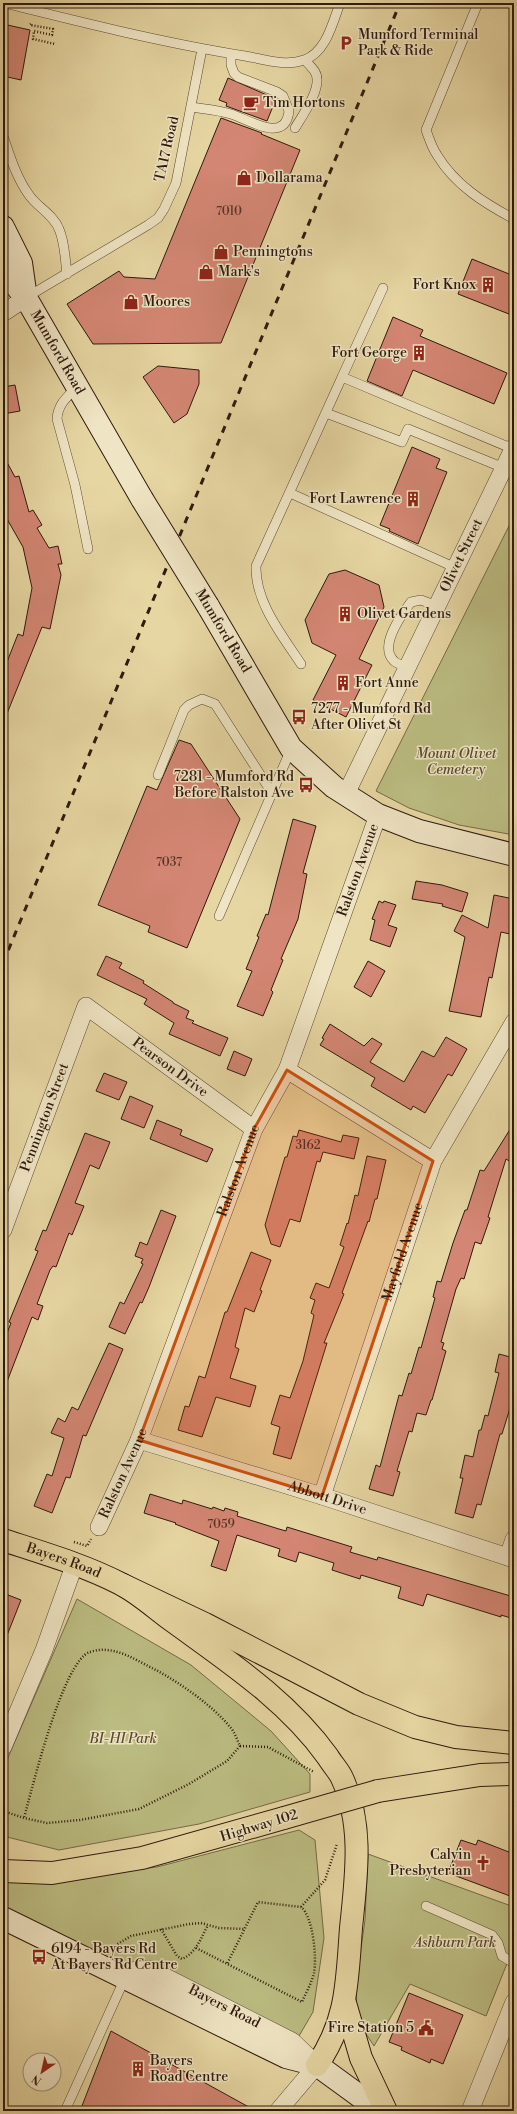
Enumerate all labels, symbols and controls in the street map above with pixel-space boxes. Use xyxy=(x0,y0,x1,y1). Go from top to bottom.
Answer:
place label: Mumford Terminal Park & Ride xyxy=(358,26,478,60)
parking icon: Mumford Terminal Park & Ride xyxy=(337,34,355,52)
cafe icon: Tim Hortons xyxy=(242,94,260,112)
place label: Tim Hortons xyxy=(263,94,345,112)
street label: TA17 Road xyxy=(151,114,183,184)
shop icon: Dollarama xyxy=(235,169,253,187)
place label: Dollarama xyxy=(256,169,323,187)
house number: 7010 xyxy=(216,204,242,219)
shop icon: Penningtons xyxy=(212,243,230,261)
place label: Penningtons xyxy=(233,243,313,261)
shop icon: Mark's xyxy=(197,263,215,281)
place label: Mark's xyxy=(218,263,260,281)
place label: Fort Knox xyxy=(412,276,477,294)
building icon: Fort Knox xyxy=(479,276,497,294)
shop icon: Moores xyxy=(122,293,140,311)
place label: Moores xyxy=(143,293,190,311)
street label: Mumford Road xyxy=(26,307,89,398)
place label: Fort George xyxy=(331,344,407,362)
building icon: Fort George xyxy=(410,344,428,362)
place label: Fort Lawrence xyxy=(309,490,401,508)
building icon: Fort Lawrence xyxy=(404,490,422,508)
street label: Olivet Street xyxy=(436,516,487,595)
street label: Mumford Road xyxy=(191,586,255,676)
building icon: Olivet Gardens xyxy=(336,605,354,623)
place label: Olivet Gardens xyxy=(357,605,451,623)
building icon: Fort Anne xyxy=(334,674,352,692)
place label: Fort Anne xyxy=(355,674,419,692)
place label: 7277 - Mumford Rd After Olivet St xyxy=(310,700,431,734)
bus stop icon: 7277 - Mumford Rd After Olivet St xyxy=(290,708,308,726)
park label: Mount Olivet Cemetery xyxy=(416,745,497,779)
place label: 7281 - Mumford Rd Before Ralston Ave xyxy=(173,768,294,802)
bus stop icon: 7281 - Mumford Rd Before Ralston Ave xyxy=(297,776,315,794)
street label: Ralston Avenue xyxy=(333,821,383,919)
house number: 7037 xyxy=(156,855,182,870)
street label: Pearson Drive xyxy=(128,1034,212,1101)
street label: Pennington Street xyxy=(16,1061,73,1174)
street label: Ralston Avenue xyxy=(213,1121,264,1219)
house number: 3162 xyxy=(295,1138,321,1153)
street label: Mayfield Avenue xyxy=(378,1200,428,1304)
street label: Ralston Avenue xyxy=(95,1426,152,1522)
street label: Abbott Drive xyxy=(285,1477,369,1519)
house number: 7059 xyxy=(207,1517,235,1532)
street label: Bayers Road xyxy=(23,1539,104,1582)
park label: BI-HI Park xyxy=(88,1730,157,1748)
street label: Highway 102 xyxy=(218,1806,300,1846)
place label: Calvin Presbyterian xyxy=(389,1846,472,1880)
church icon: Calvin Presbyterian xyxy=(474,1854,492,1872)
park label: Ashburn Park xyxy=(412,1934,496,1952)
place label: 6194 - Bayers Rd At Bayers Rd Centre xyxy=(50,1940,177,1974)
bus stop icon: 6194 - Bayers Rd At Bayers Rd Centre xyxy=(30,1948,48,1966)
street label: Bayers Road xyxy=(185,1981,263,2032)
place label: Fire Station 5 xyxy=(328,2019,414,2037)
public building icon: Fire Station 5 xyxy=(417,2019,435,2037)
north arrow xyxy=(22,2052,62,2092)
place label: Bayers Road Centre xyxy=(149,2052,228,2086)
building icon: Bayers Road Centre xyxy=(129,2060,147,2078)
text: N xyxy=(29,2071,44,2088)

